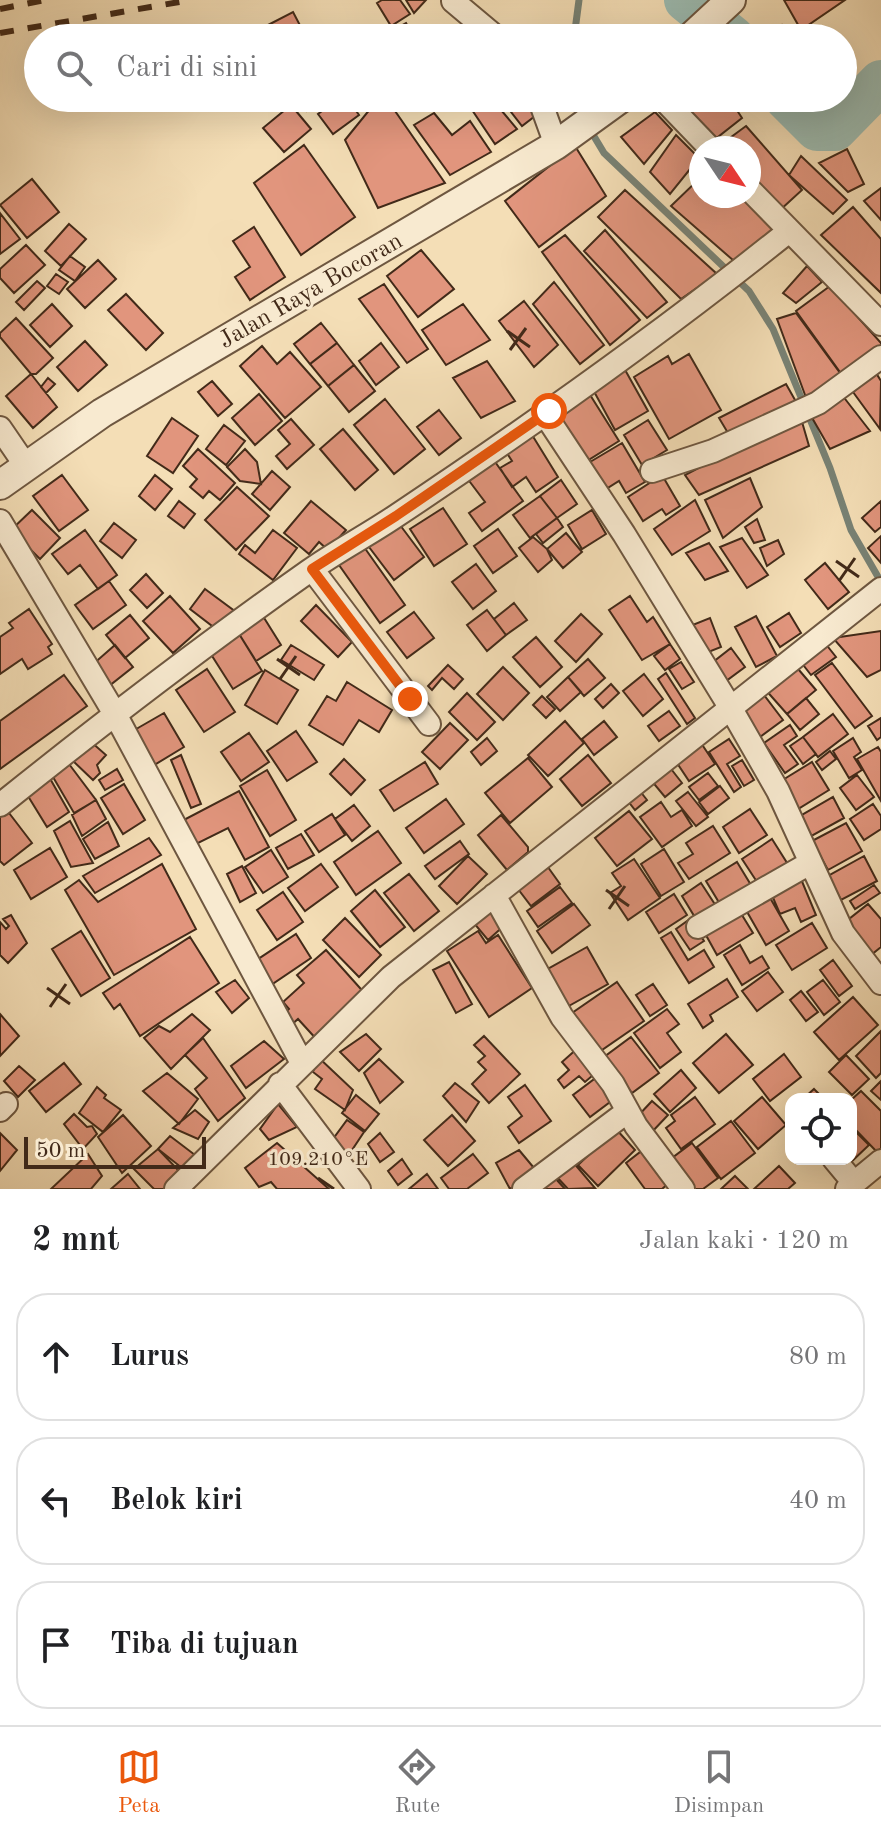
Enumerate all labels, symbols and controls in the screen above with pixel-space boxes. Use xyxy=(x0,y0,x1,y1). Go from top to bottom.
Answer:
search box xyxy=(24,24,857,112)
icon: search xyxy=(52,46,96,90)
text: Cari di sini xyxy=(116,53,257,83)
north arrow xyxy=(689,136,761,208)
street label: Jalan Raya Bocoran xyxy=(215,229,407,354)
route start xyxy=(531,393,567,429)
route end xyxy=(392,681,428,717)
map controls xyxy=(785,1093,857,1165)
button: locate xyxy=(785,1093,857,1165)
scale bar xyxy=(24,1133,206,1169)
text: 50 m xyxy=(36,1140,85,1162)
text: 109.210°E xyxy=(268,1150,368,1170)
text: 2 mnt xyxy=(32,1224,120,1258)
text: Jalan kaki · 120 m xyxy=(639,1228,849,1254)
icon: ahead xyxy=(34,1335,78,1379)
text: Lurus xyxy=(110,1342,189,1372)
text: 80 m xyxy=(789,1344,847,1370)
icon: left xyxy=(34,1479,78,1523)
text: Belok kiri xyxy=(110,1486,243,1516)
text: 40 m xyxy=(789,1488,847,1514)
icon: arrive xyxy=(34,1623,78,1667)
text: Tiba di tujuan xyxy=(110,1630,299,1660)
tab: Peta xyxy=(117,1745,161,1820)
tab: Rute xyxy=(395,1745,440,1820)
tab: Disimpan xyxy=(674,1745,764,1820)

